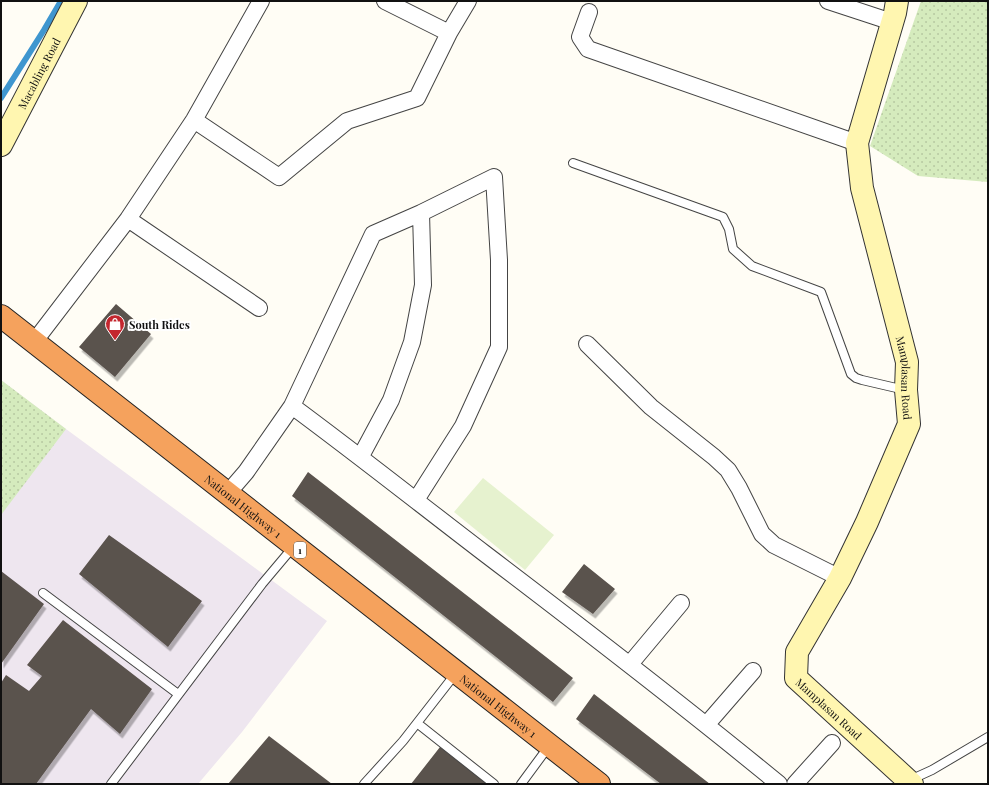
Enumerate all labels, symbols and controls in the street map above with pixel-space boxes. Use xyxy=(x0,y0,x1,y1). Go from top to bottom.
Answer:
street label: Macabling Road xyxy=(14,34,63,111)
shop icon: South Rides xyxy=(104,313,126,341)
place label: South Rides xyxy=(129,317,190,332)
street label: Mamplasan Road xyxy=(893,334,916,421)
street label: National Highway 1 xyxy=(202,471,285,541)
road number: 1 xyxy=(294,542,306,558)
street label: National Highway 1 xyxy=(457,671,540,740)
street label: Mamplasan Road xyxy=(793,674,866,743)

